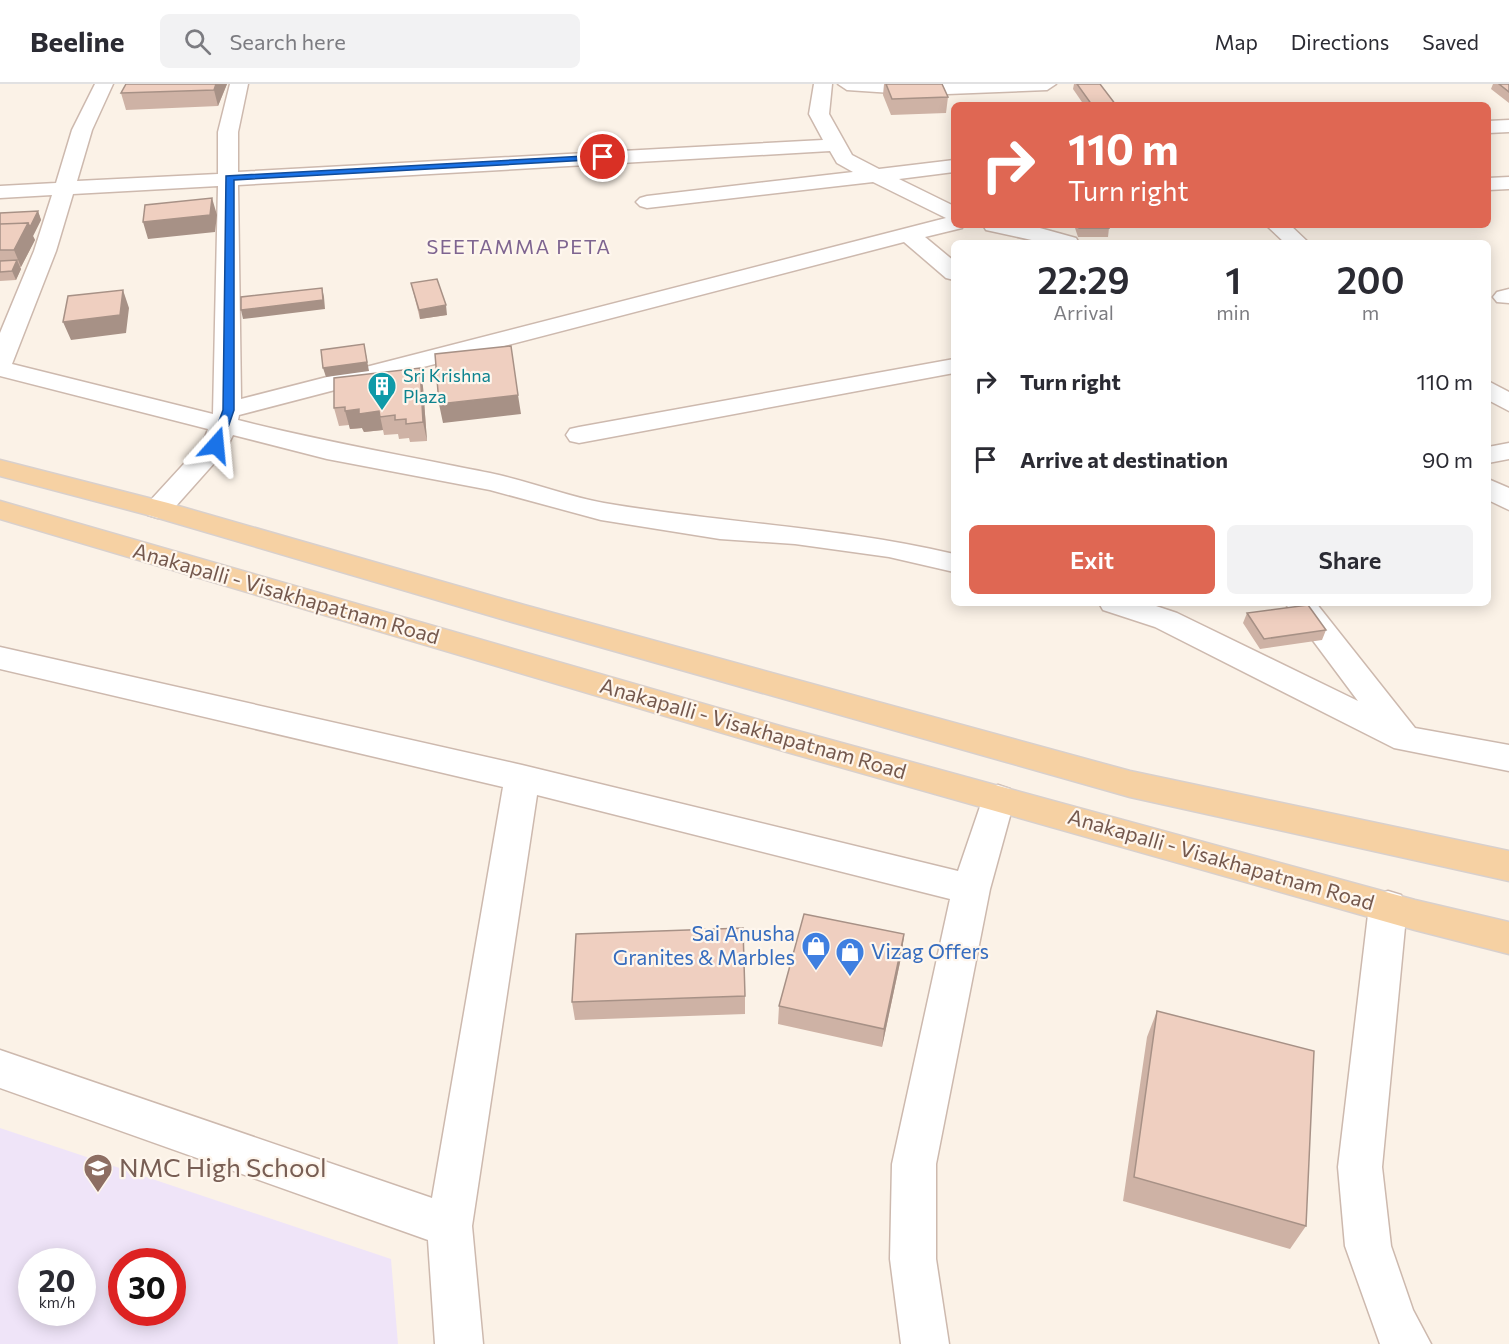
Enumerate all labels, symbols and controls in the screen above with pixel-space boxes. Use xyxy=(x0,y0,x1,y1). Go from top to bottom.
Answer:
search box xyxy=(160,14,580,68)
text: Beeline xyxy=(30,24,124,58)
icon: search xyxy=(181,25,214,58)
text: Search here xyxy=(229,28,346,55)
text: Map xyxy=(1215,29,1258,54)
text: Directions xyxy=(1291,29,1389,54)
text: Saved xyxy=(1422,29,1479,54)
text: 110 m xyxy=(1068,122,1179,174)
icon: right xyxy=(969,126,1047,204)
pin xyxy=(577,131,628,182)
icon: arrive xyxy=(586,140,619,173)
text: Turn right xyxy=(1068,174,1188,207)
district label: SEETAMMA PETA xyxy=(426,234,612,258)
text: 22:29 xyxy=(1038,257,1130,301)
text: 1 xyxy=(1225,257,1241,301)
text: 200 xyxy=(1337,257,1404,301)
text: Arrival xyxy=(1053,300,1114,324)
text: min xyxy=(1216,300,1250,324)
text: m xyxy=(1362,300,1379,324)
place label: Sri Krishna Plaza xyxy=(403,364,491,407)
icon: right xyxy=(969,365,1002,398)
text: Turn right xyxy=(1020,368,1121,395)
text: 110 m xyxy=(1416,368,1473,395)
building icon: Sri Krishna Plaza xyxy=(366,370,398,412)
position arrow xyxy=(184,413,248,477)
icon: arrive xyxy=(969,443,1002,476)
text: Arrive at destination xyxy=(1020,446,1228,473)
text: 90 m xyxy=(1422,446,1473,473)
button: Exit xyxy=(969,525,1215,594)
button: Share xyxy=(1227,525,1473,594)
street label: Anakapalli - Visakhapatnam Road xyxy=(130,537,442,648)
street label: Anakapalli - Visakhapatnam Road xyxy=(597,672,909,783)
street label: Anakapalli - Visakhapatnam Road xyxy=(1065,803,1377,914)
place label: Sai Anusha Granites & Marbles xyxy=(613,920,795,969)
shop icon: Sai Anusha Granites & Marbles xyxy=(800,930,832,972)
shop icon: Vizag Offers xyxy=(834,936,866,978)
place label: Vizag Offers xyxy=(871,938,989,963)
place label: NMC High School xyxy=(119,1151,327,1182)
school or university icon: NMC High School xyxy=(82,1152,114,1194)
speed limit sign: 30 xyxy=(108,1248,186,1326)
text: 20 xyxy=(39,1261,75,1298)
text: km/h xyxy=(39,1293,75,1311)

